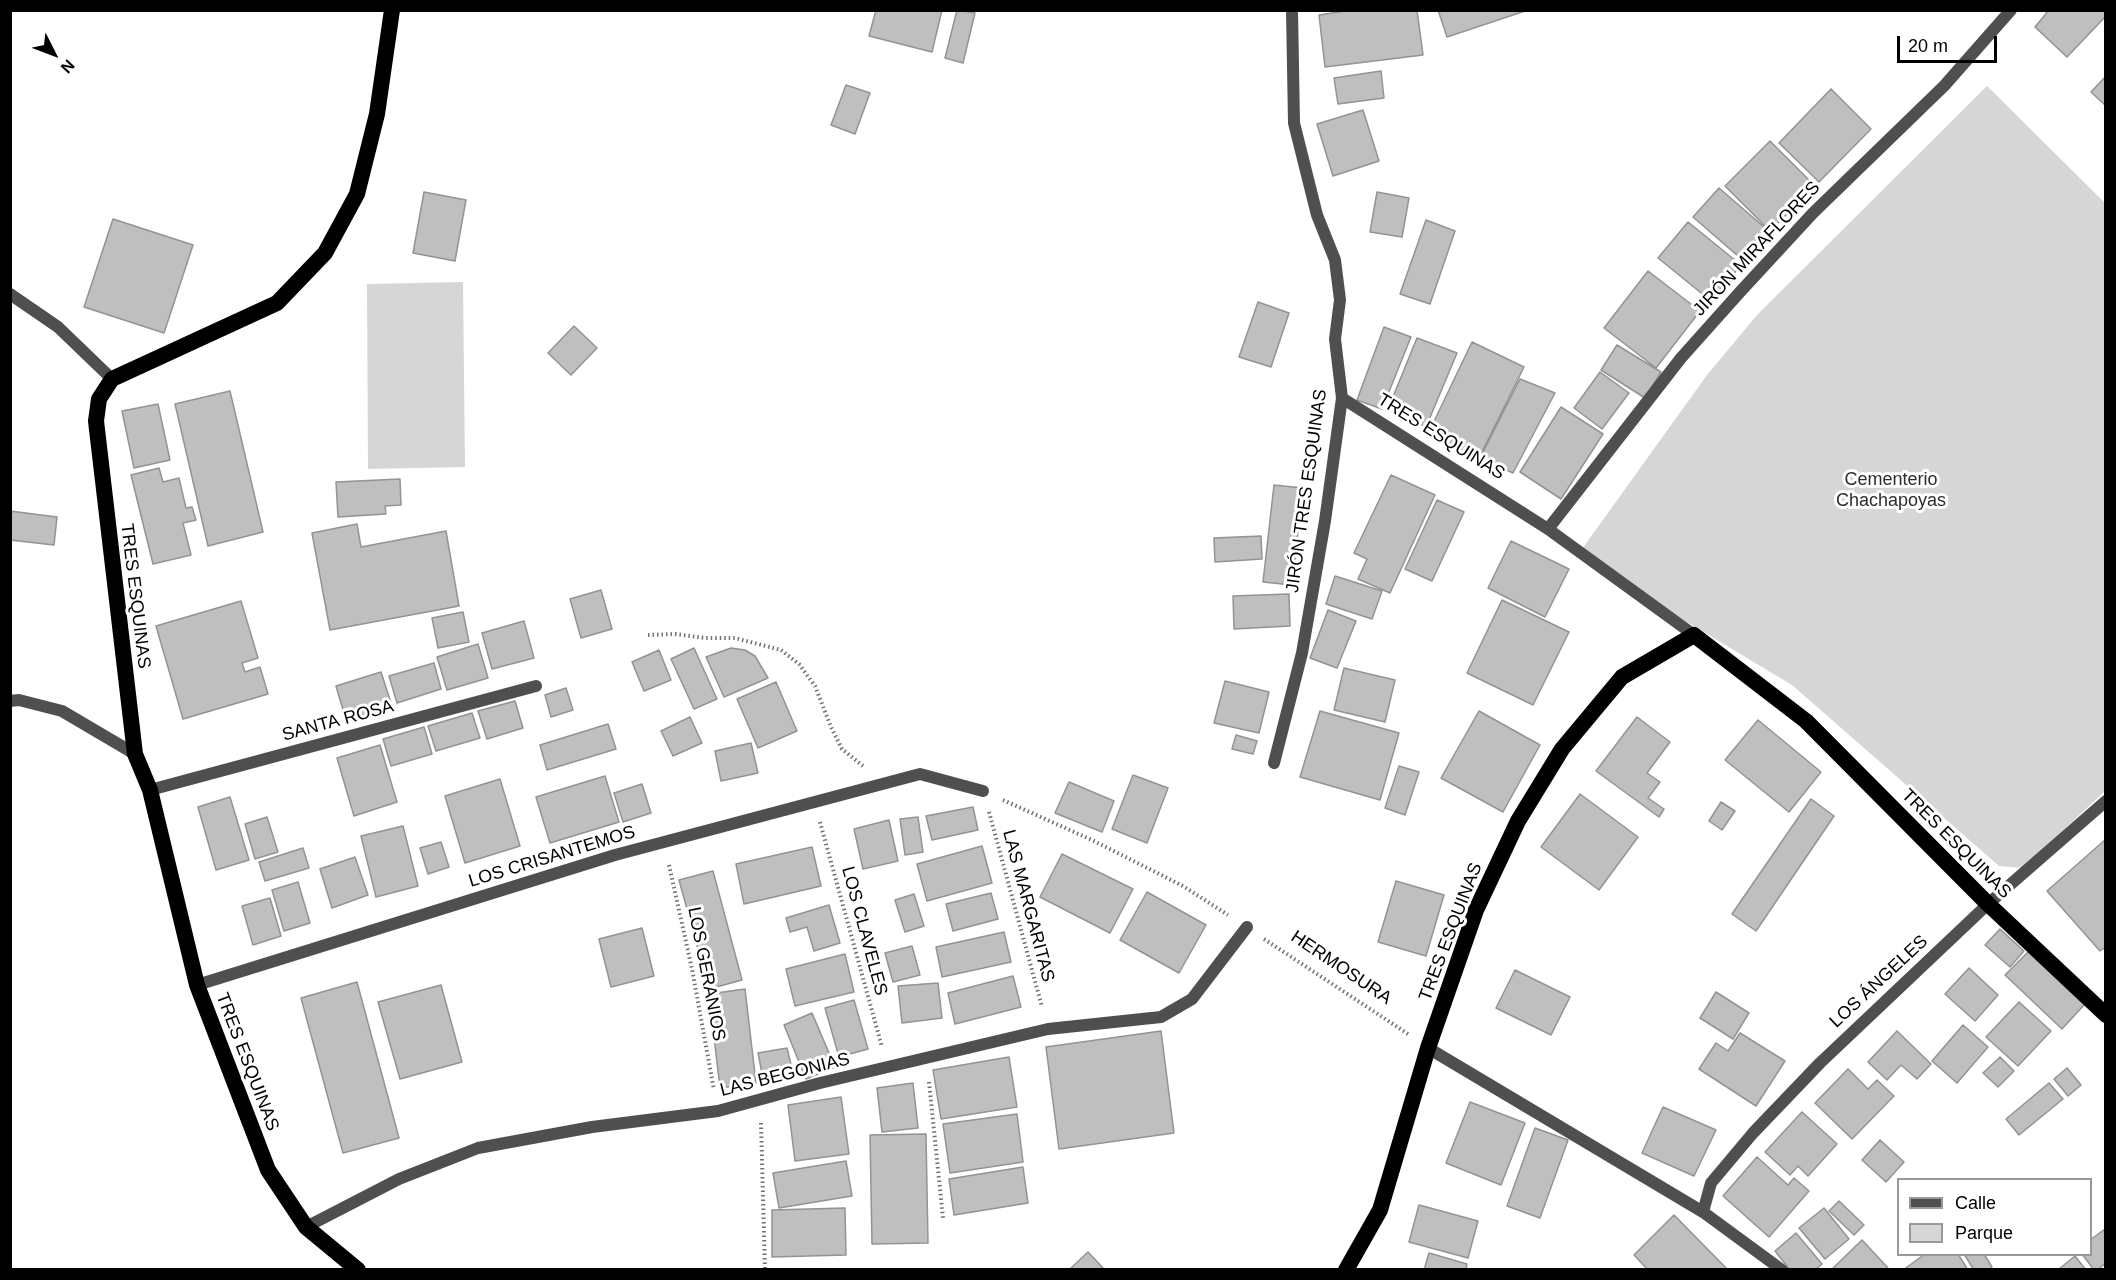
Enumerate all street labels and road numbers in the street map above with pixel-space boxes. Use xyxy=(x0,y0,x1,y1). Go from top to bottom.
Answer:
street label: JIRÓN MIRAFLORES xyxy=(1689,177,1825,321)
street label: JIRÓN TRES ESQUINAS xyxy=(1282,388,1332,594)
street label: TRES ESQUINAS xyxy=(1373,389,1509,485)
street label: TRES ESQUINAS xyxy=(115,522,155,670)
street label: SANTA ROSA xyxy=(280,696,396,746)
street label: TRES ESQUINAS xyxy=(1897,785,2015,903)
street label: LOS CRISANTEMOS xyxy=(466,821,638,893)
street label: LAS MARGARITAS xyxy=(997,828,1059,984)
street label: TRES ESQUINAS xyxy=(1415,860,1487,1004)
street label: LOS CLAVELES xyxy=(836,864,892,998)
street label: LOS GERANIOS xyxy=(682,905,730,1043)
street label: HERMOSURA xyxy=(1286,926,1396,1010)
street label: LOS ÁNGELES xyxy=(1826,931,1932,1033)
street label: TRES ESQUINAS xyxy=(211,990,283,1134)
street label: LAS BEGONIAS xyxy=(718,1048,852,1102)

